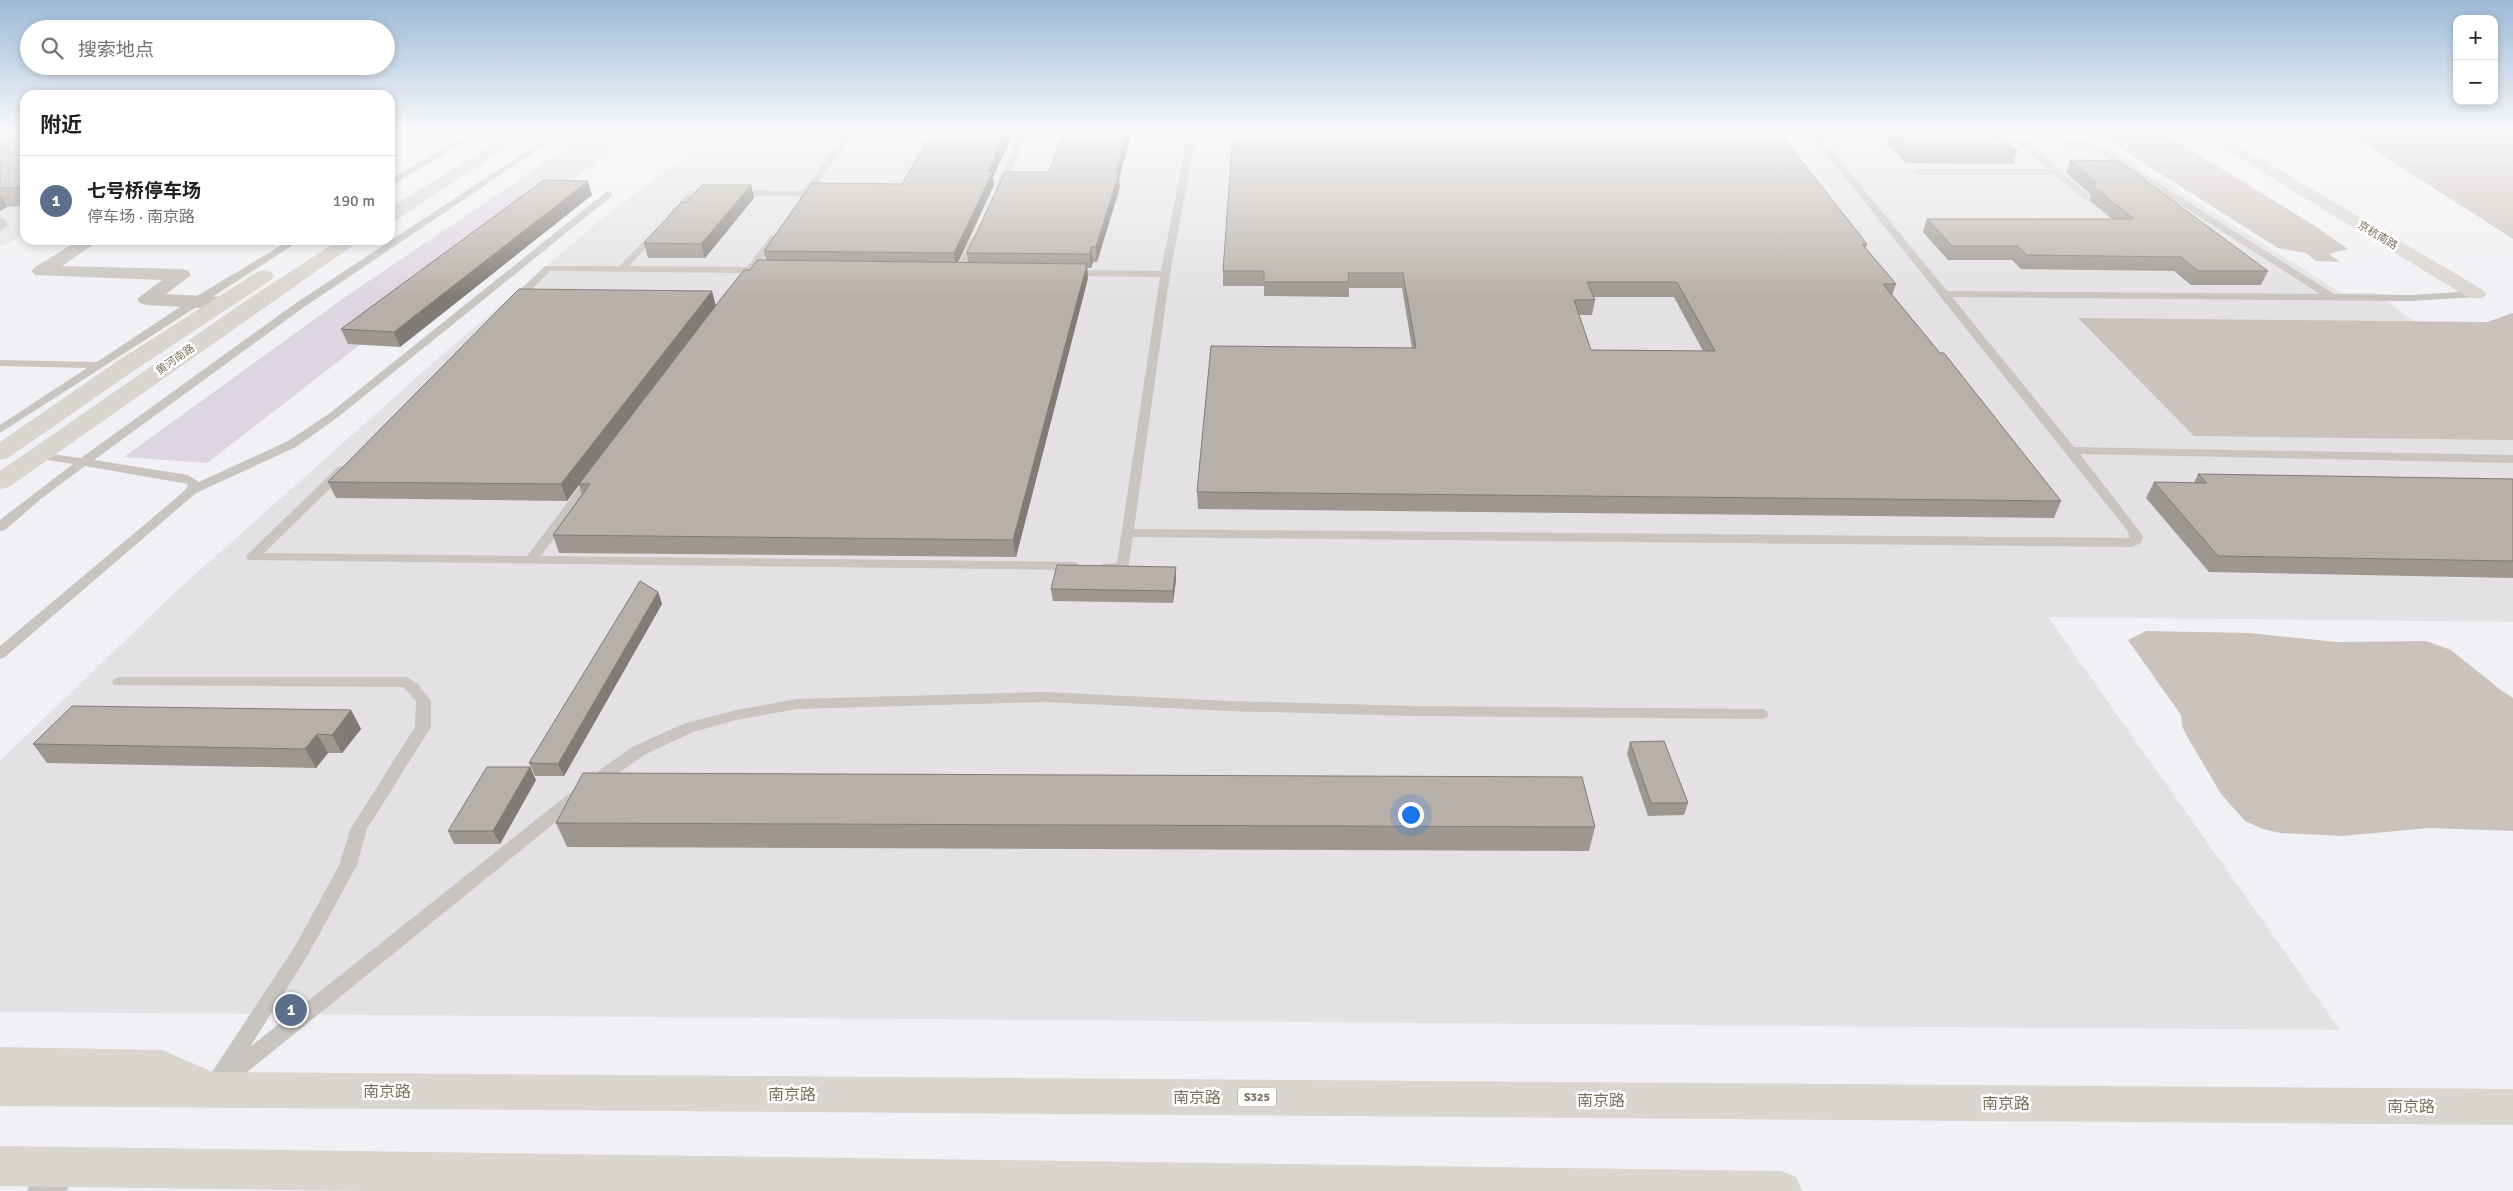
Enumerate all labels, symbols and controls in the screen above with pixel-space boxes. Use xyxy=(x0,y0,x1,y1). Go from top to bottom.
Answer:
map controls xyxy=(2453,15,2498,105)
button: + xyxy=(2453,15,2498,60)
search box xyxy=(20,20,395,75)
icon: search xyxy=(38,34,66,62)
text: 搜索地点 xyxy=(78,38,154,62)
button: − xyxy=(2453,60,2498,105)
text: 附近 xyxy=(40,112,82,138)
text: 七号桥停车场 xyxy=(87,179,201,203)
text: 1 xyxy=(52,191,60,211)
text: 190 m xyxy=(333,191,375,211)
text: 停车场 · 南京路 xyxy=(87,207,195,227)
street label: 京杭南路 xyxy=(2356,219,2400,252)
street label: 黄河南路 xyxy=(154,341,197,377)
your location xyxy=(1398,802,1424,828)
pin: 1 xyxy=(275,991,307,1029)
street label: 南京路 xyxy=(363,1082,411,1102)
street label: 南京路 xyxy=(768,1085,816,1105)
street label: 南京路 xyxy=(1173,1088,1221,1108)
road number: S325 xyxy=(1238,1088,1276,1106)
street label: 南京路 xyxy=(1577,1091,1625,1111)
street label: 南京路 xyxy=(1982,1094,2030,1114)
street label: 南京路 xyxy=(2387,1097,2435,1117)

